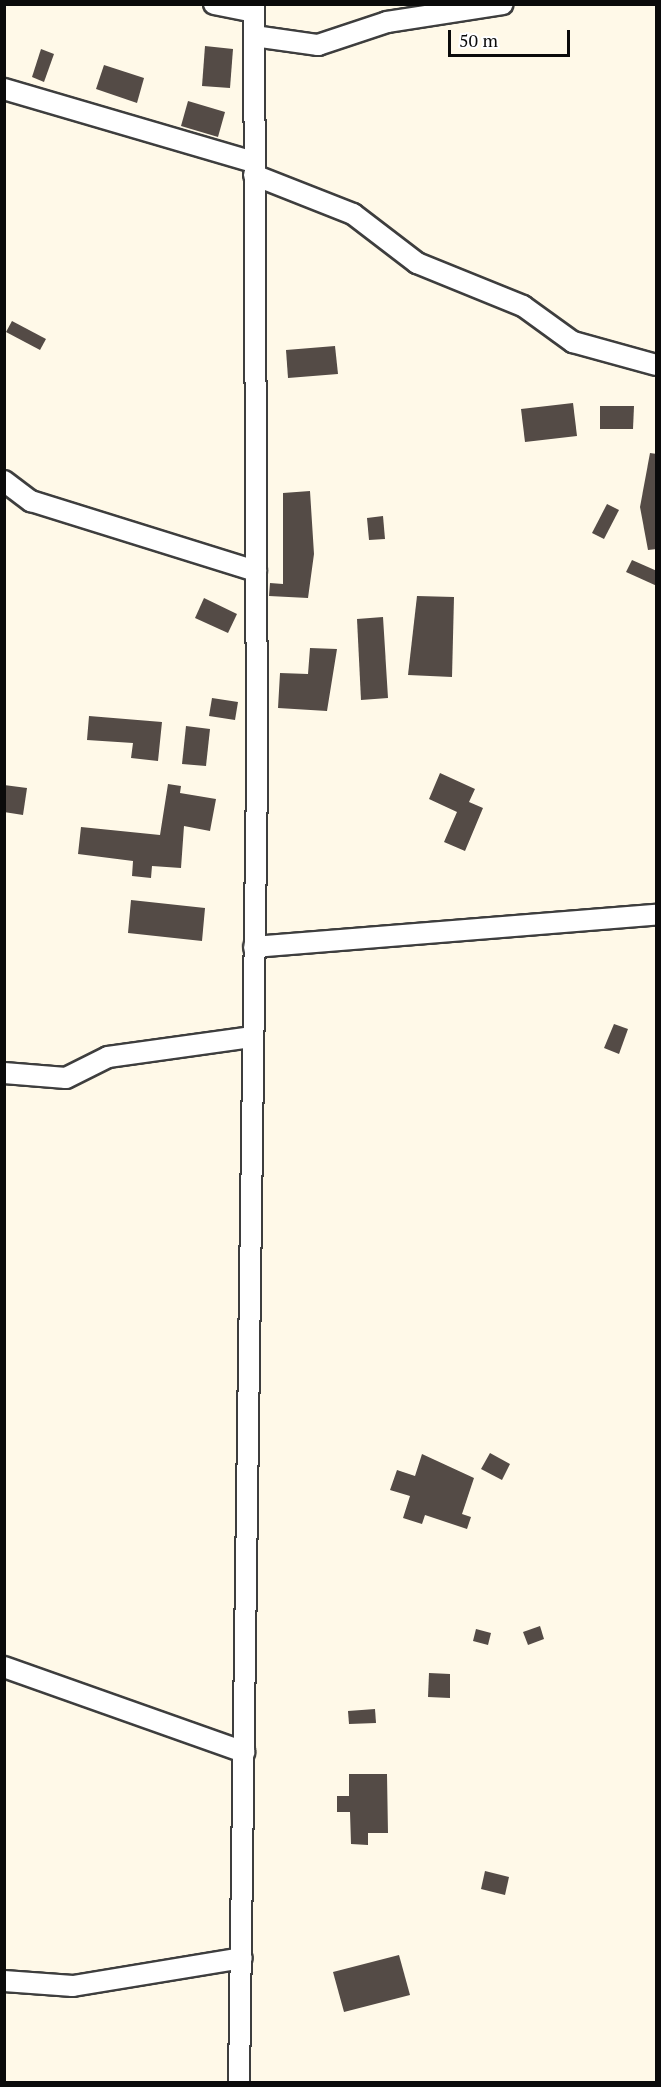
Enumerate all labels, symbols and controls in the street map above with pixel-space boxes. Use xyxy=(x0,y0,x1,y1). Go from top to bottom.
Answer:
scale bar xyxy=(451,18,572,56)
text: 50 m xyxy=(459,28,498,52)

